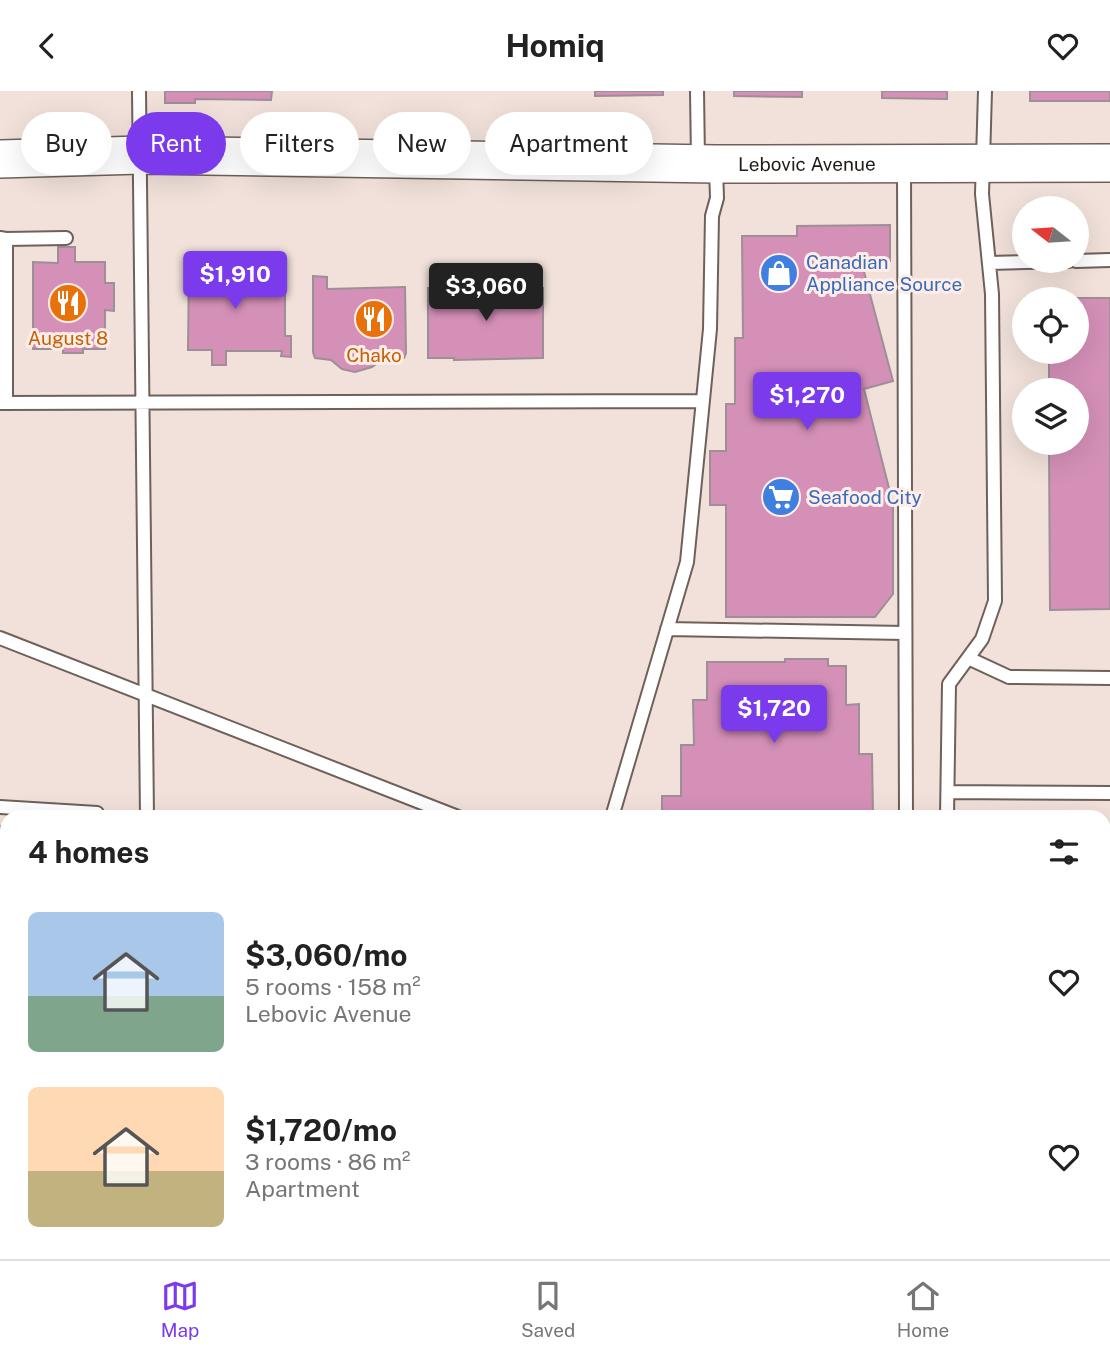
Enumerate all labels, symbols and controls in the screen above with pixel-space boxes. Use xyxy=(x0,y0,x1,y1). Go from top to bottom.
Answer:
icon: back xyxy=(28,27,66,65)
text: Homiq xyxy=(505,27,605,64)
icon: heart xyxy=(1044,27,1082,65)
chip: Buy xyxy=(21,112,112,175)
chip: Rent xyxy=(126,112,226,175)
chip: Filters xyxy=(240,112,359,175)
chip: New xyxy=(373,112,471,175)
chip: Apartment xyxy=(485,112,653,175)
street label: Lebovic Avenue xyxy=(738,153,876,175)
north arrow xyxy=(1012,196,1088,273)
map controls xyxy=(1012,196,1089,455)
pin: $1,910 xyxy=(178,251,292,311)
place label: Canadian Appliance Source xyxy=(806,251,962,295)
shop icon: Canadian Appliance Source xyxy=(758,252,800,294)
text: $1,910 xyxy=(199,260,271,287)
pin: $3,060 xyxy=(429,264,543,323)
text: $3,060 xyxy=(445,272,527,299)
restaurant icon: August 8 xyxy=(47,282,89,324)
button: locate xyxy=(1012,287,1089,364)
restaurant icon: Chako xyxy=(353,298,395,340)
place label: August 8 xyxy=(28,327,108,349)
place label: Chako xyxy=(346,344,402,366)
pin: $1,270 xyxy=(750,373,864,432)
button: layers xyxy=(1012,378,1089,455)
text: $1,270 xyxy=(769,381,845,408)
supermarket icon: Seafood City xyxy=(760,476,802,518)
place label: Seafood City xyxy=(808,486,922,508)
pin: $1,720 xyxy=(717,685,831,745)
text: $1,720 xyxy=(737,694,811,721)
icon: filters xyxy=(1045,833,1083,871)
text: 4 homes xyxy=(28,834,149,870)
text: $3,060/mo xyxy=(245,937,408,973)
icon: home xyxy=(84,940,168,1024)
icon: heart xyxy=(1045,963,1083,1001)
text: 5 rooms · 158 m² xyxy=(245,973,421,1000)
text: Lebovic Avenue xyxy=(245,1000,412,1027)
text: $1,720/mo xyxy=(245,1112,397,1148)
icon: home xyxy=(84,1115,168,1199)
icon: heart xyxy=(1045,1138,1083,1176)
text: 3 rooms · 86 m² xyxy=(245,1148,411,1175)
text: Apartment xyxy=(245,1175,360,1202)
tab: Map xyxy=(161,1277,199,1341)
tab: Saved xyxy=(521,1277,575,1341)
tab: Home xyxy=(897,1277,949,1341)

